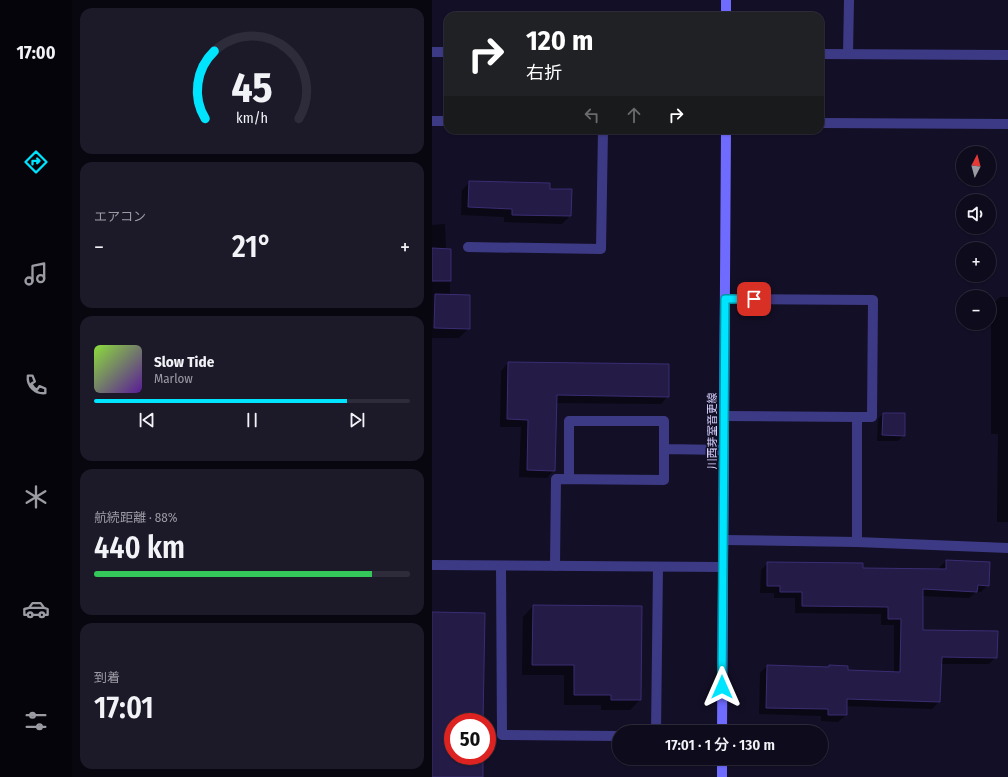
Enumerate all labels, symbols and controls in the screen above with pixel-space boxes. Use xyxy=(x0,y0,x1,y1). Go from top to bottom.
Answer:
text: 120 m xyxy=(526,24,593,57)
icon: right xyxy=(460,28,512,80)
text: 17:00 xyxy=(16,42,56,64)
text: 右折 xyxy=(526,62,562,84)
text: 45 xyxy=(231,63,273,113)
icon: left xyxy=(581,104,603,126)
icon: ahead xyxy=(623,104,645,126)
icon: right xyxy=(665,104,687,126)
text: km/h xyxy=(236,109,268,126)
north arrow xyxy=(956,146,996,186)
map controls xyxy=(956,146,996,330)
icon: directions xyxy=(22,148,50,176)
button: sound xyxy=(956,194,996,234)
text: エアコン xyxy=(94,209,146,224)
text: 21° xyxy=(232,229,272,265)
text: − xyxy=(94,234,104,261)
text: + xyxy=(400,234,410,261)
button: + xyxy=(956,242,996,282)
icon: music xyxy=(22,260,50,288)
pin xyxy=(737,282,771,316)
icon: arrive xyxy=(743,288,765,310)
button: − xyxy=(956,290,996,330)
text: Slow Tide xyxy=(154,353,214,371)
icon: phone xyxy=(22,371,50,399)
text: Marlow xyxy=(154,371,193,386)
street label: 川西芽室音更線 xyxy=(706,393,719,470)
icon: previous xyxy=(136,409,158,431)
icon: pause xyxy=(241,409,263,431)
icon: next xyxy=(346,409,368,431)
icon: climate xyxy=(22,483,50,511)
text: 航続距離 · 88% xyxy=(94,510,178,525)
text: 440 km xyxy=(94,530,185,566)
icon: car xyxy=(22,595,50,623)
position arrow xyxy=(701,666,743,708)
text: 到着 xyxy=(94,670,120,685)
text: 17:01 xyxy=(94,690,154,726)
icon: filters xyxy=(22,707,50,735)
speed limit sign: 50 xyxy=(444,713,496,765)
text: 17:01 · 1 分 · 130 m xyxy=(665,736,775,754)

